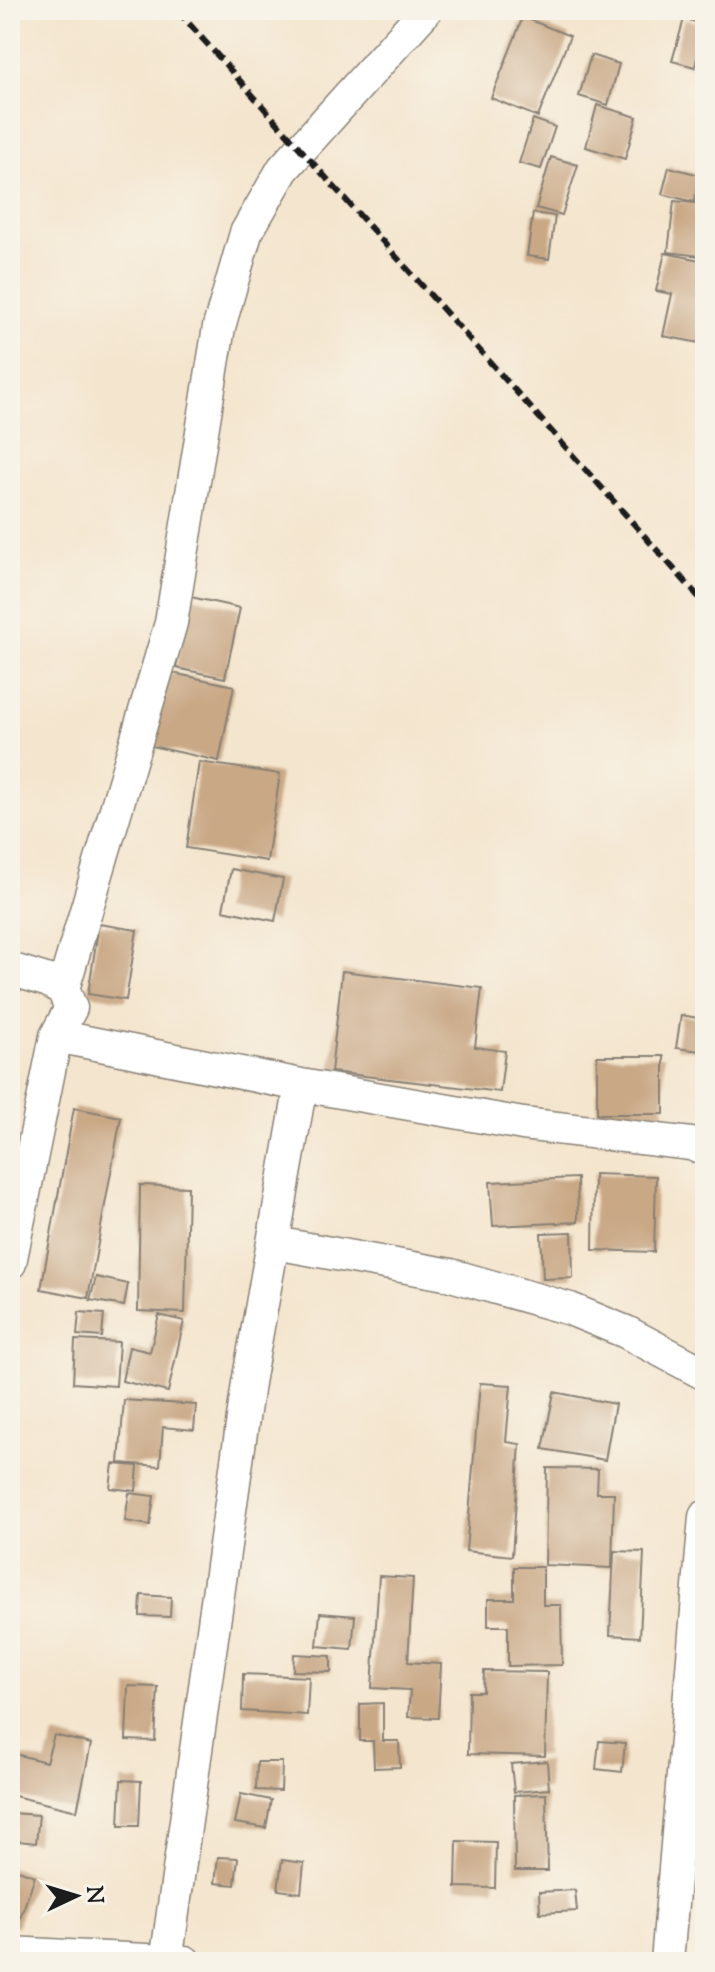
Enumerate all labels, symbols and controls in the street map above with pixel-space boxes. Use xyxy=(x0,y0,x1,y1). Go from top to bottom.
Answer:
north arrow xyxy=(36,1856,116,1936)
text: N xyxy=(76,1885,110,1905)

